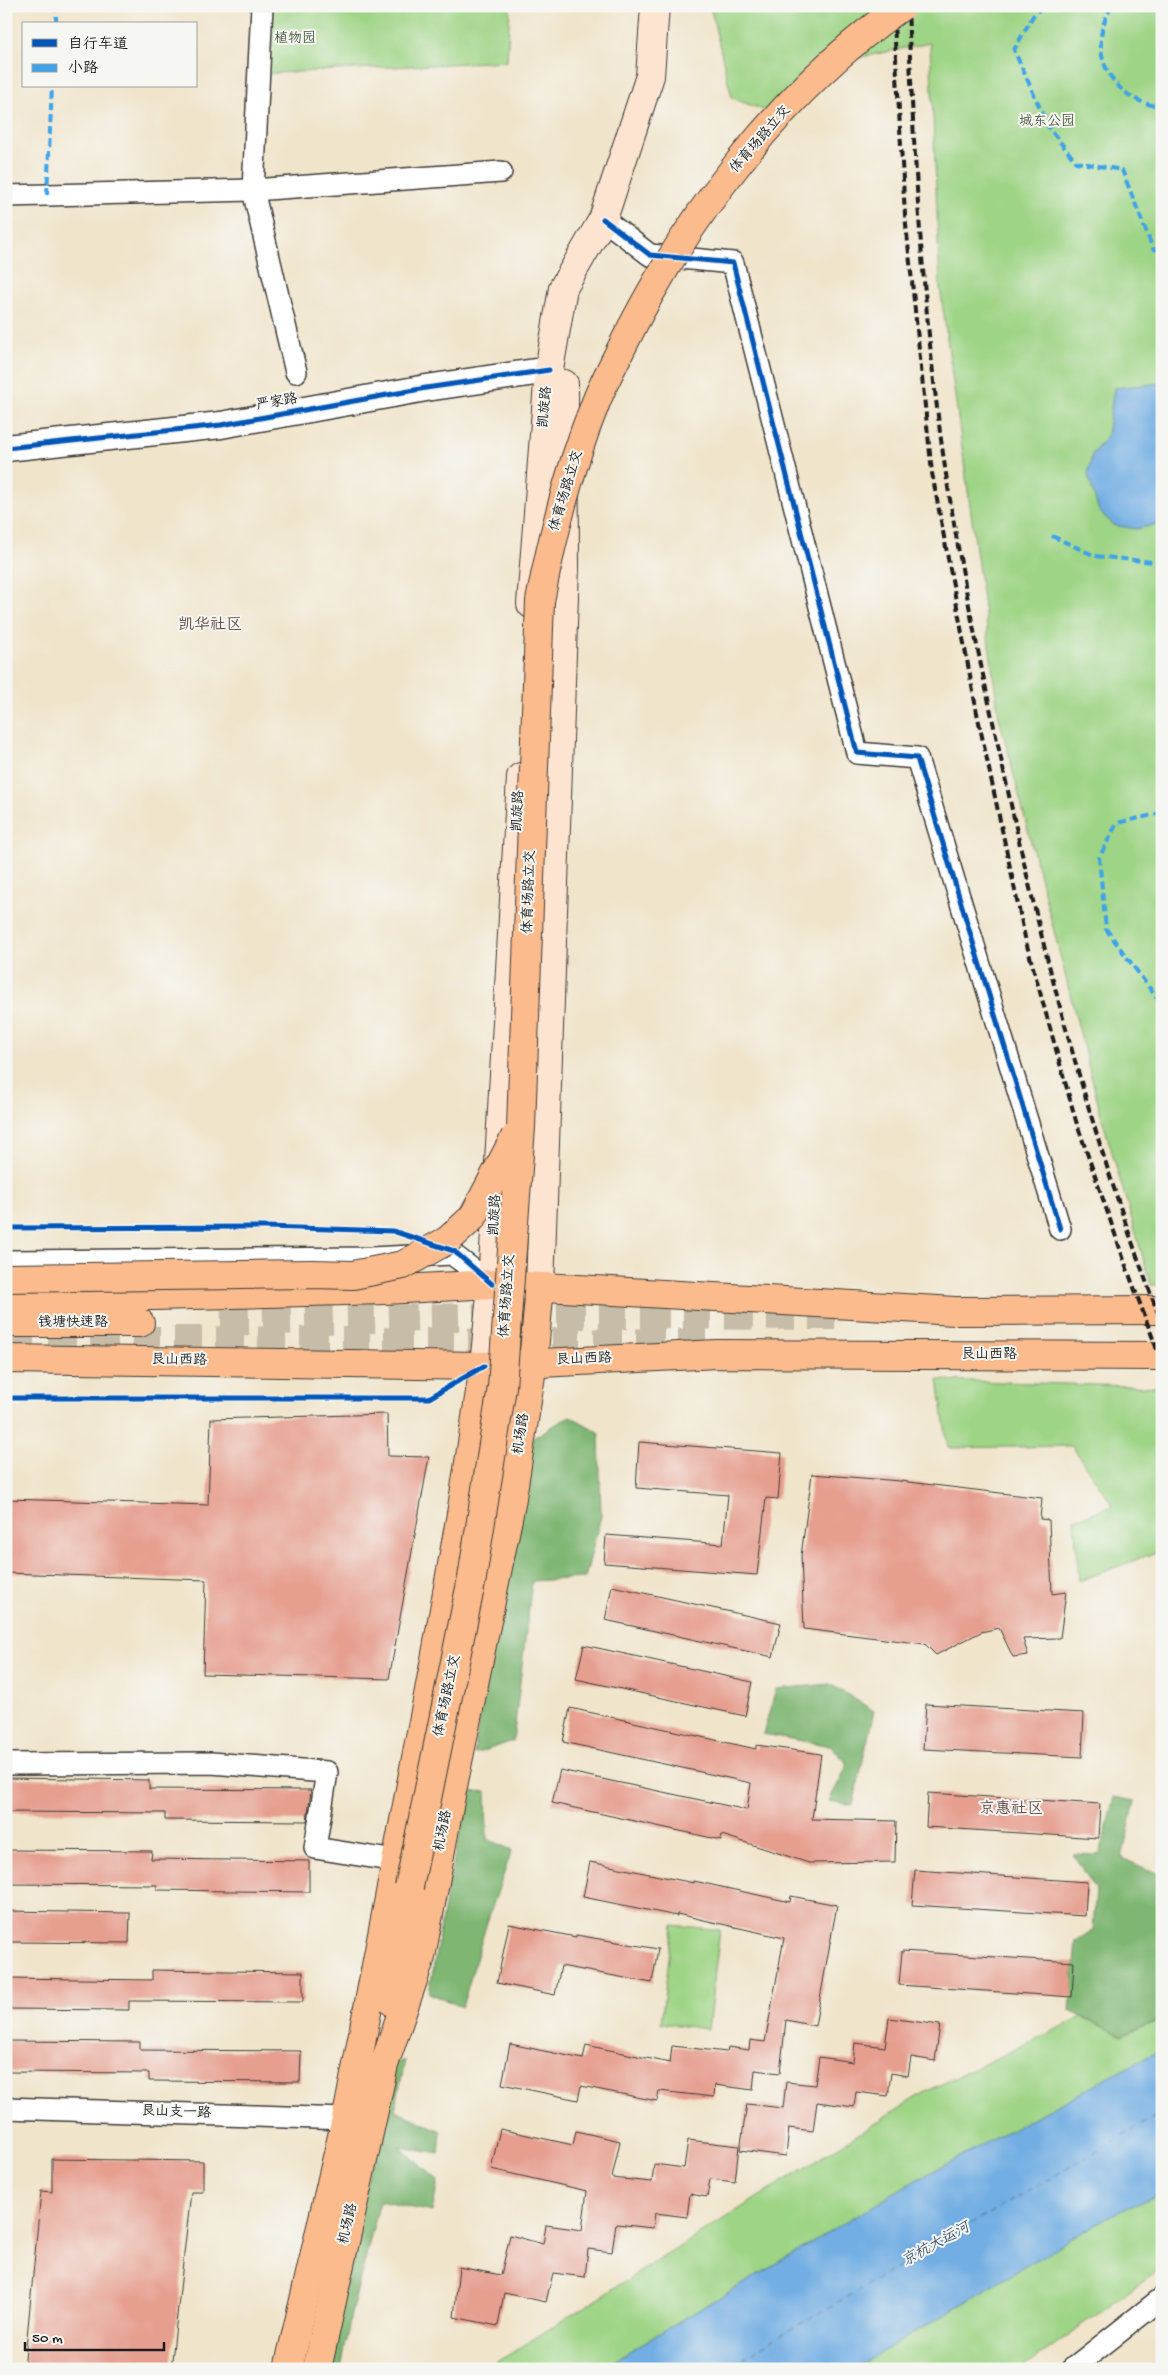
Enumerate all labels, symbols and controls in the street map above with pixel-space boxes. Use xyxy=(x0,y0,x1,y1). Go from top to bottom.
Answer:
legend xyxy=(22,22,198,88)
park label: 植物园 xyxy=(274,30,316,48)
text: 自行车道 xyxy=(68,36,128,54)
text: 小路 xyxy=(68,60,98,78)
street label: 体育场路立交 xyxy=(726,102,795,177)
park label: 城东公园 xyxy=(1019,113,1075,131)
street label: 凯旋路 xyxy=(535,385,556,429)
street label: 严家路 xyxy=(255,390,299,415)
street label: 体育场路立交 xyxy=(546,448,587,534)
district label: 凯华社区 xyxy=(178,616,242,636)
street label: 凯旋路 xyxy=(508,790,529,832)
street label: 体育场路立交 xyxy=(519,850,540,934)
street label: 凯旋路 xyxy=(485,1194,506,1236)
street label: 体育场路立交 xyxy=(496,1253,519,1338)
street label: 钱塘快速路 xyxy=(38,1314,108,1332)
street label: 艮山西路 xyxy=(961,1346,1017,1364)
street label: 艮山西路 xyxy=(556,1350,612,1369)
street label: 艮山西路 xyxy=(151,1351,207,1370)
street label: 机场路 xyxy=(509,1412,534,1456)
street label: 体育场路立交 xyxy=(430,1653,465,1739)
district label: 京惠社区 xyxy=(979,1799,1043,1820)
street label: 机场路 xyxy=(431,1809,456,1853)
street label: 艮山支一路 xyxy=(141,2102,211,2123)
street label: 机场路 xyxy=(335,2201,362,2246)
water label: 京杭大运河 xyxy=(898,2217,976,2271)
scale bar xyxy=(25,2320,164,2352)
text: 50 m xyxy=(32,2330,63,2348)

